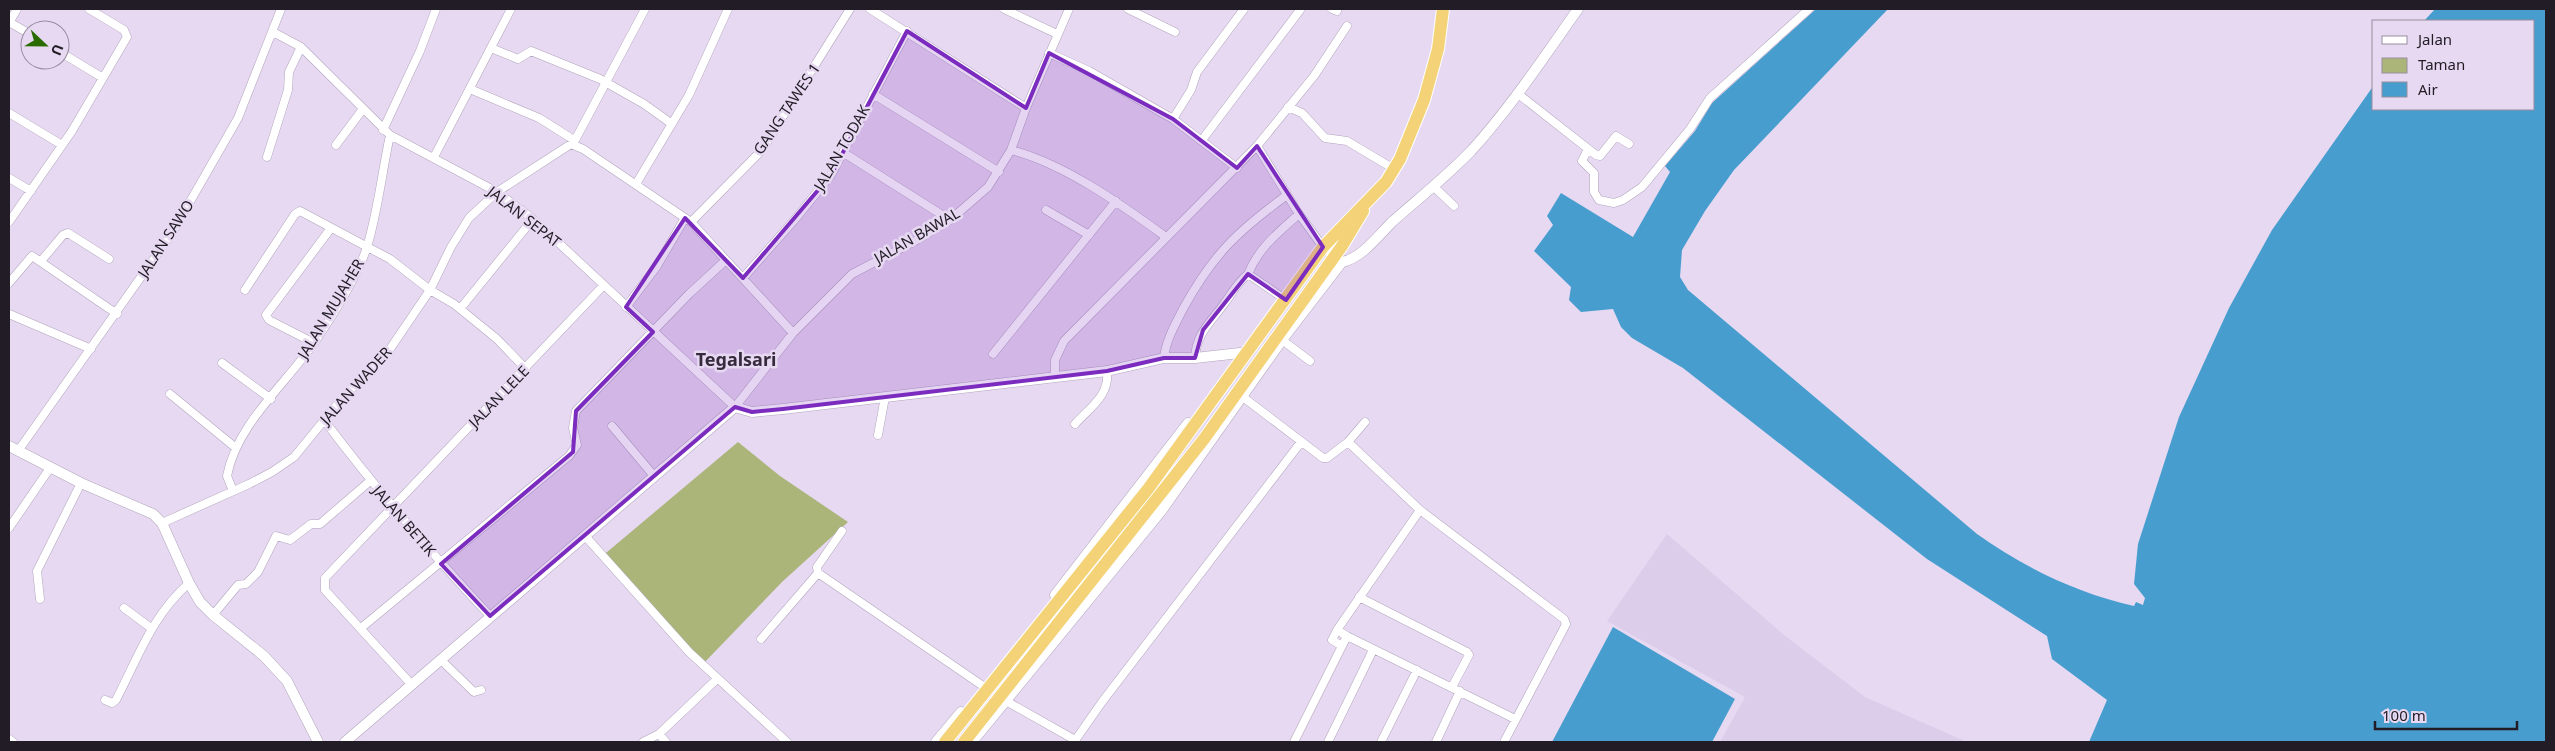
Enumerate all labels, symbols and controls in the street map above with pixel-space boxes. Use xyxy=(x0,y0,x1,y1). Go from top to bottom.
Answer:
north arrow xyxy=(20,20,70,70)
legend xyxy=(2372,20,2535,110)
text: Jalan xyxy=(2416,29,2452,49)
text: U xyxy=(47,42,68,59)
text: Taman xyxy=(2418,54,2465,74)
street label: GANG TAWES 1 xyxy=(748,59,824,158)
text: Air xyxy=(2418,79,2438,99)
street label: JALAN TODAK xyxy=(808,100,874,196)
street label: JALAN SEPAT xyxy=(482,180,566,252)
street label: JALAN SAWO xyxy=(131,196,198,283)
street label: JALAN BAWAL xyxy=(868,202,963,269)
street label: JALAN MUJAHER xyxy=(291,254,368,364)
street label: JALAN WADER xyxy=(314,342,396,430)
district label: Tegalsari xyxy=(696,347,776,371)
street label: JALAN LELE xyxy=(462,361,533,433)
street label: JALAN BETIK xyxy=(367,479,441,560)
scale bar xyxy=(2375,698,2518,730)
text: 100 m xyxy=(2382,705,2426,725)

